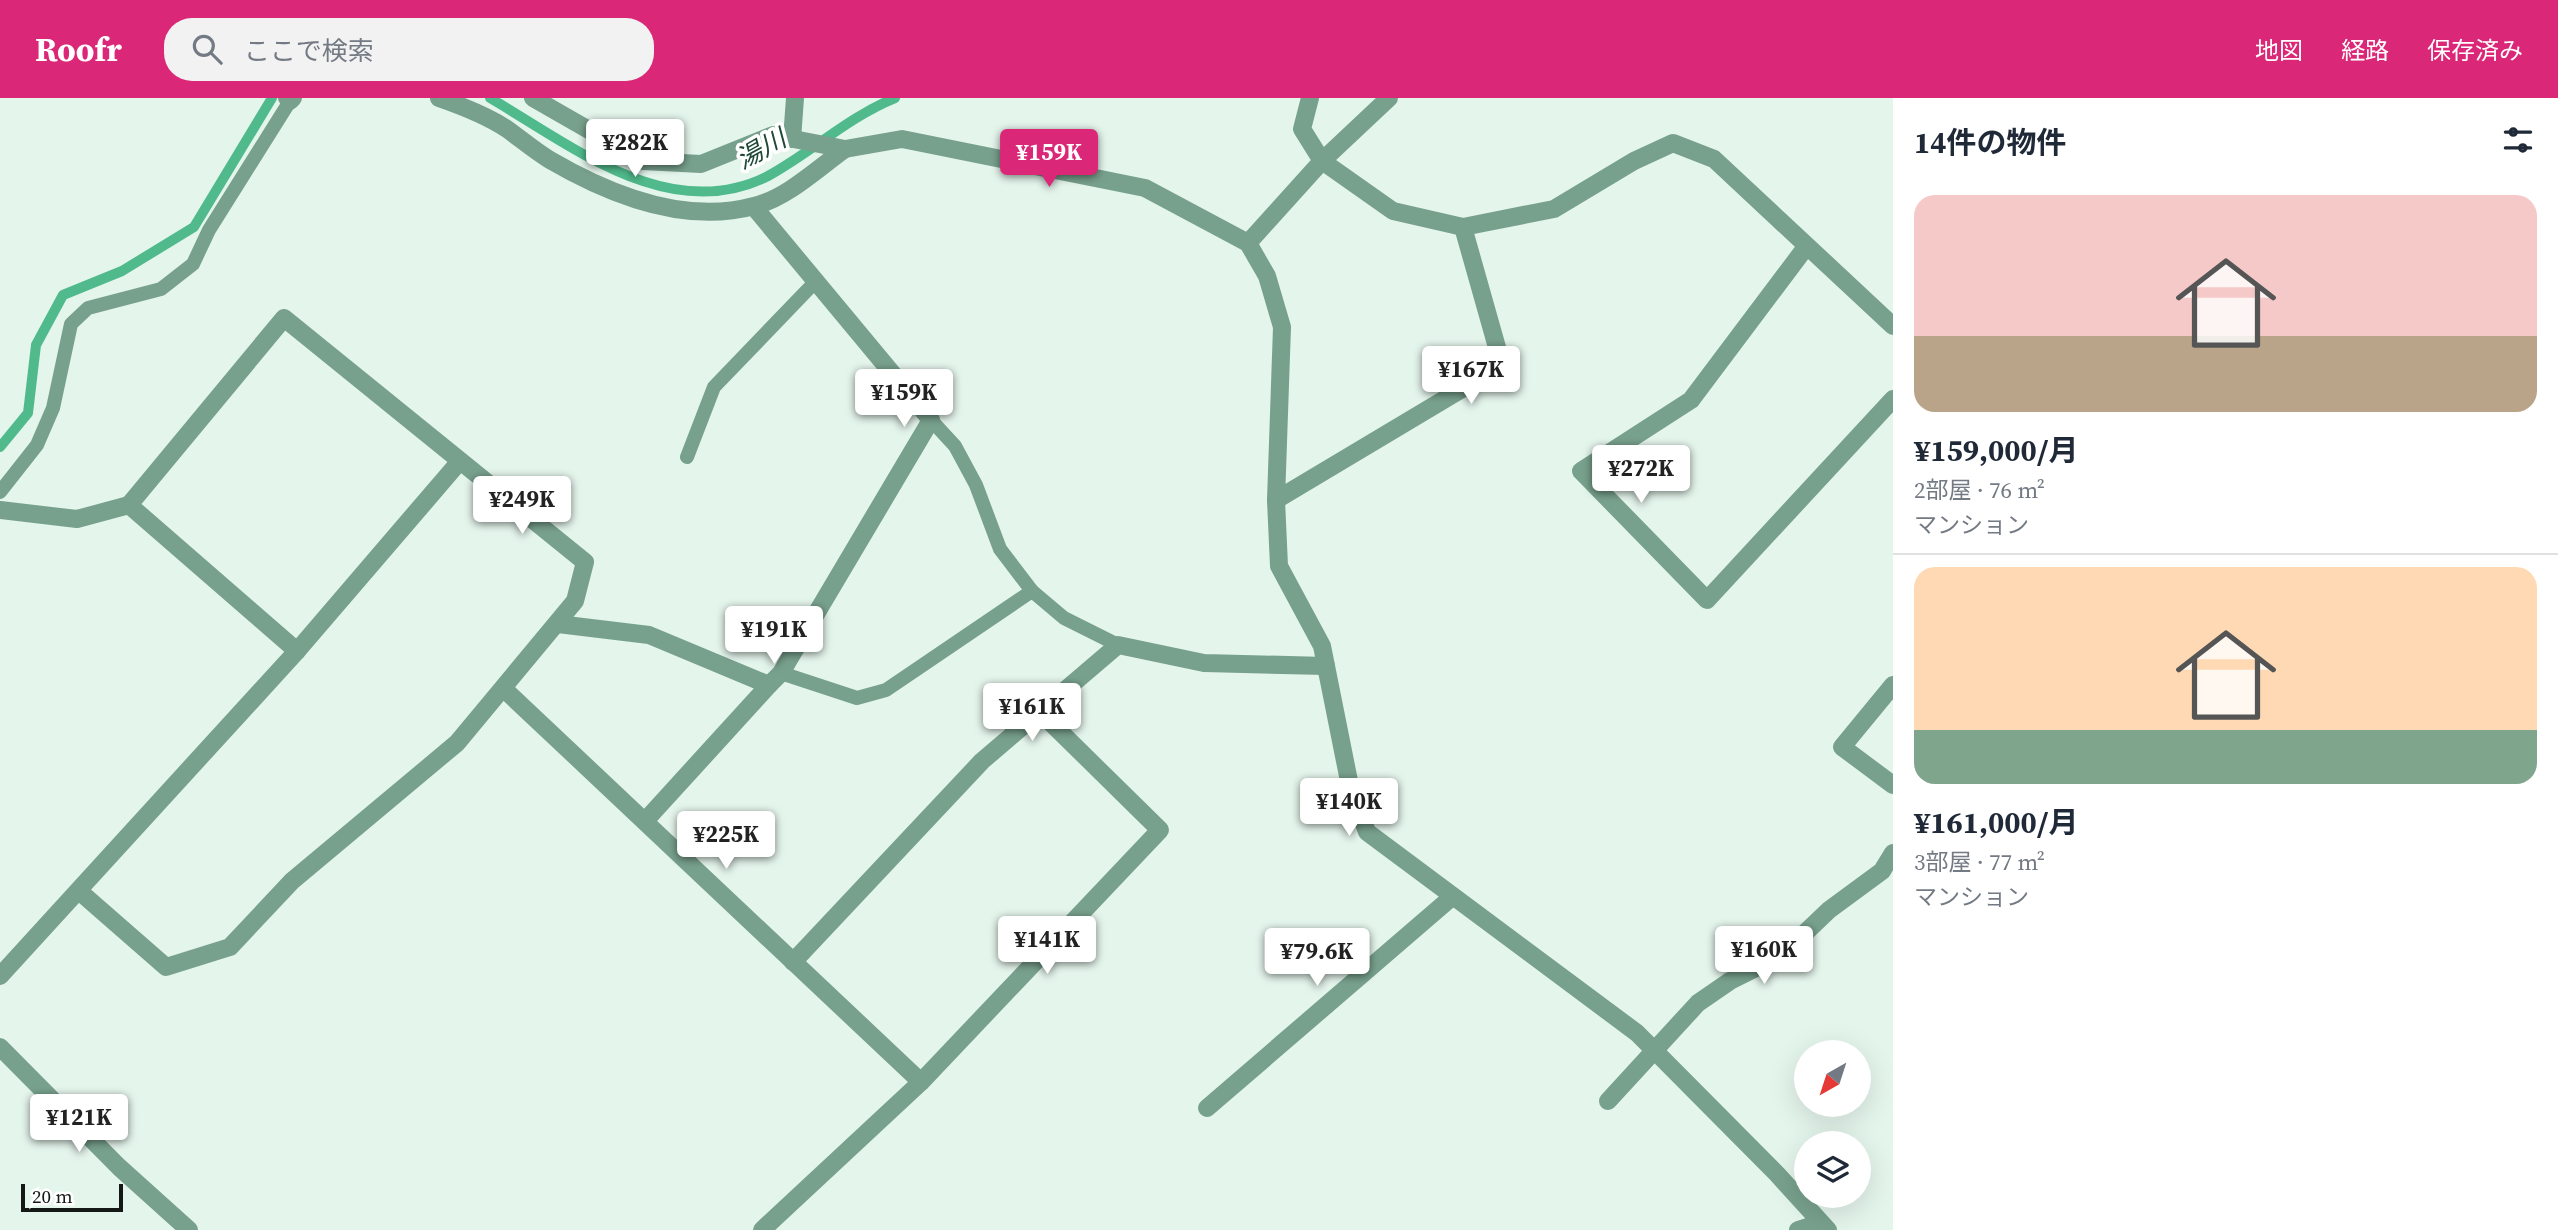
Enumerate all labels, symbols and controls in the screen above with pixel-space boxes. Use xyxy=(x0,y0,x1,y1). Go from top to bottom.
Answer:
search box xyxy=(164,18,654,81)
text: Roofr xyxy=(35,27,122,72)
icon: search xyxy=(188,30,226,68)
text: ここで検索 xyxy=(244,33,374,69)
text: 地図 xyxy=(2255,34,2303,67)
text: 経路 xyxy=(2341,34,2389,67)
text: 保存済み xyxy=(2427,34,2523,67)
water label: 湯川 xyxy=(730,119,795,177)
pin: ¥282K xyxy=(586,120,684,179)
icon: filters xyxy=(2499,121,2537,159)
text: 14件の物件 xyxy=(1914,122,2067,163)
text: ¥282K xyxy=(602,126,668,158)
pin: ¥159K xyxy=(1000,130,1098,189)
text: ¥159K xyxy=(1016,136,1082,168)
icon: home xyxy=(2163,240,2289,366)
pin: ¥167K xyxy=(1422,346,1520,406)
text: ¥167K xyxy=(1438,353,1504,385)
pin: ¥159K xyxy=(855,370,953,429)
text: ¥159K xyxy=(871,376,937,408)
text: ¥159,000/月 xyxy=(1914,430,2078,471)
pin: ¥272K xyxy=(1592,446,1690,505)
text: ¥272K xyxy=(1608,452,1674,484)
text: 2部屋 · 76 m² xyxy=(1914,474,2045,506)
pin: ¥249K xyxy=(473,476,571,536)
text: ¥249K xyxy=(489,483,555,515)
text: マンション xyxy=(1914,509,2029,541)
pin: ¥191K xyxy=(725,606,823,666)
icon: home xyxy=(2163,612,2289,738)
text: ¥191K xyxy=(741,613,807,645)
pin: ¥161K xyxy=(983,684,1081,743)
text: ¥161K xyxy=(999,690,1065,722)
pin: ¥140K xyxy=(1300,778,1398,838)
text: ¥140K xyxy=(1316,785,1382,817)
text: ¥161,000/月 xyxy=(1914,802,2078,843)
pin: ¥225K xyxy=(677,812,775,871)
text: ¥225K xyxy=(693,818,759,850)
text: 3部屋 · 77 m² xyxy=(1914,846,2045,878)
text: マンション xyxy=(1914,881,2029,913)
pin: ¥141K xyxy=(998,916,1096,976)
text: ¥141K xyxy=(1014,923,1080,955)
pin: ¥160K xyxy=(1715,926,1813,986)
pin: ¥79.6K xyxy=(1260,928,1374,988)
text: ¥160K xyxy=(1731,933,1797,965)
text: ¥79.6K xyxy=(1281,935,1353,967)
north arrow xyxy=(1794,1040,1871,1116)
map controls xyxy=(1794,1040,1871,1208)
pin: ¥121K xyxy=(30,1094,128,1154)
text: ¥121K xyxy=(46,1101,112,1133)
button: layers xyxy=(1794,1131,1871,1208)
scale bar xyxy=(21,1181,122,1213)
text: 20 m xyxy=(32,1183,73,1209)

